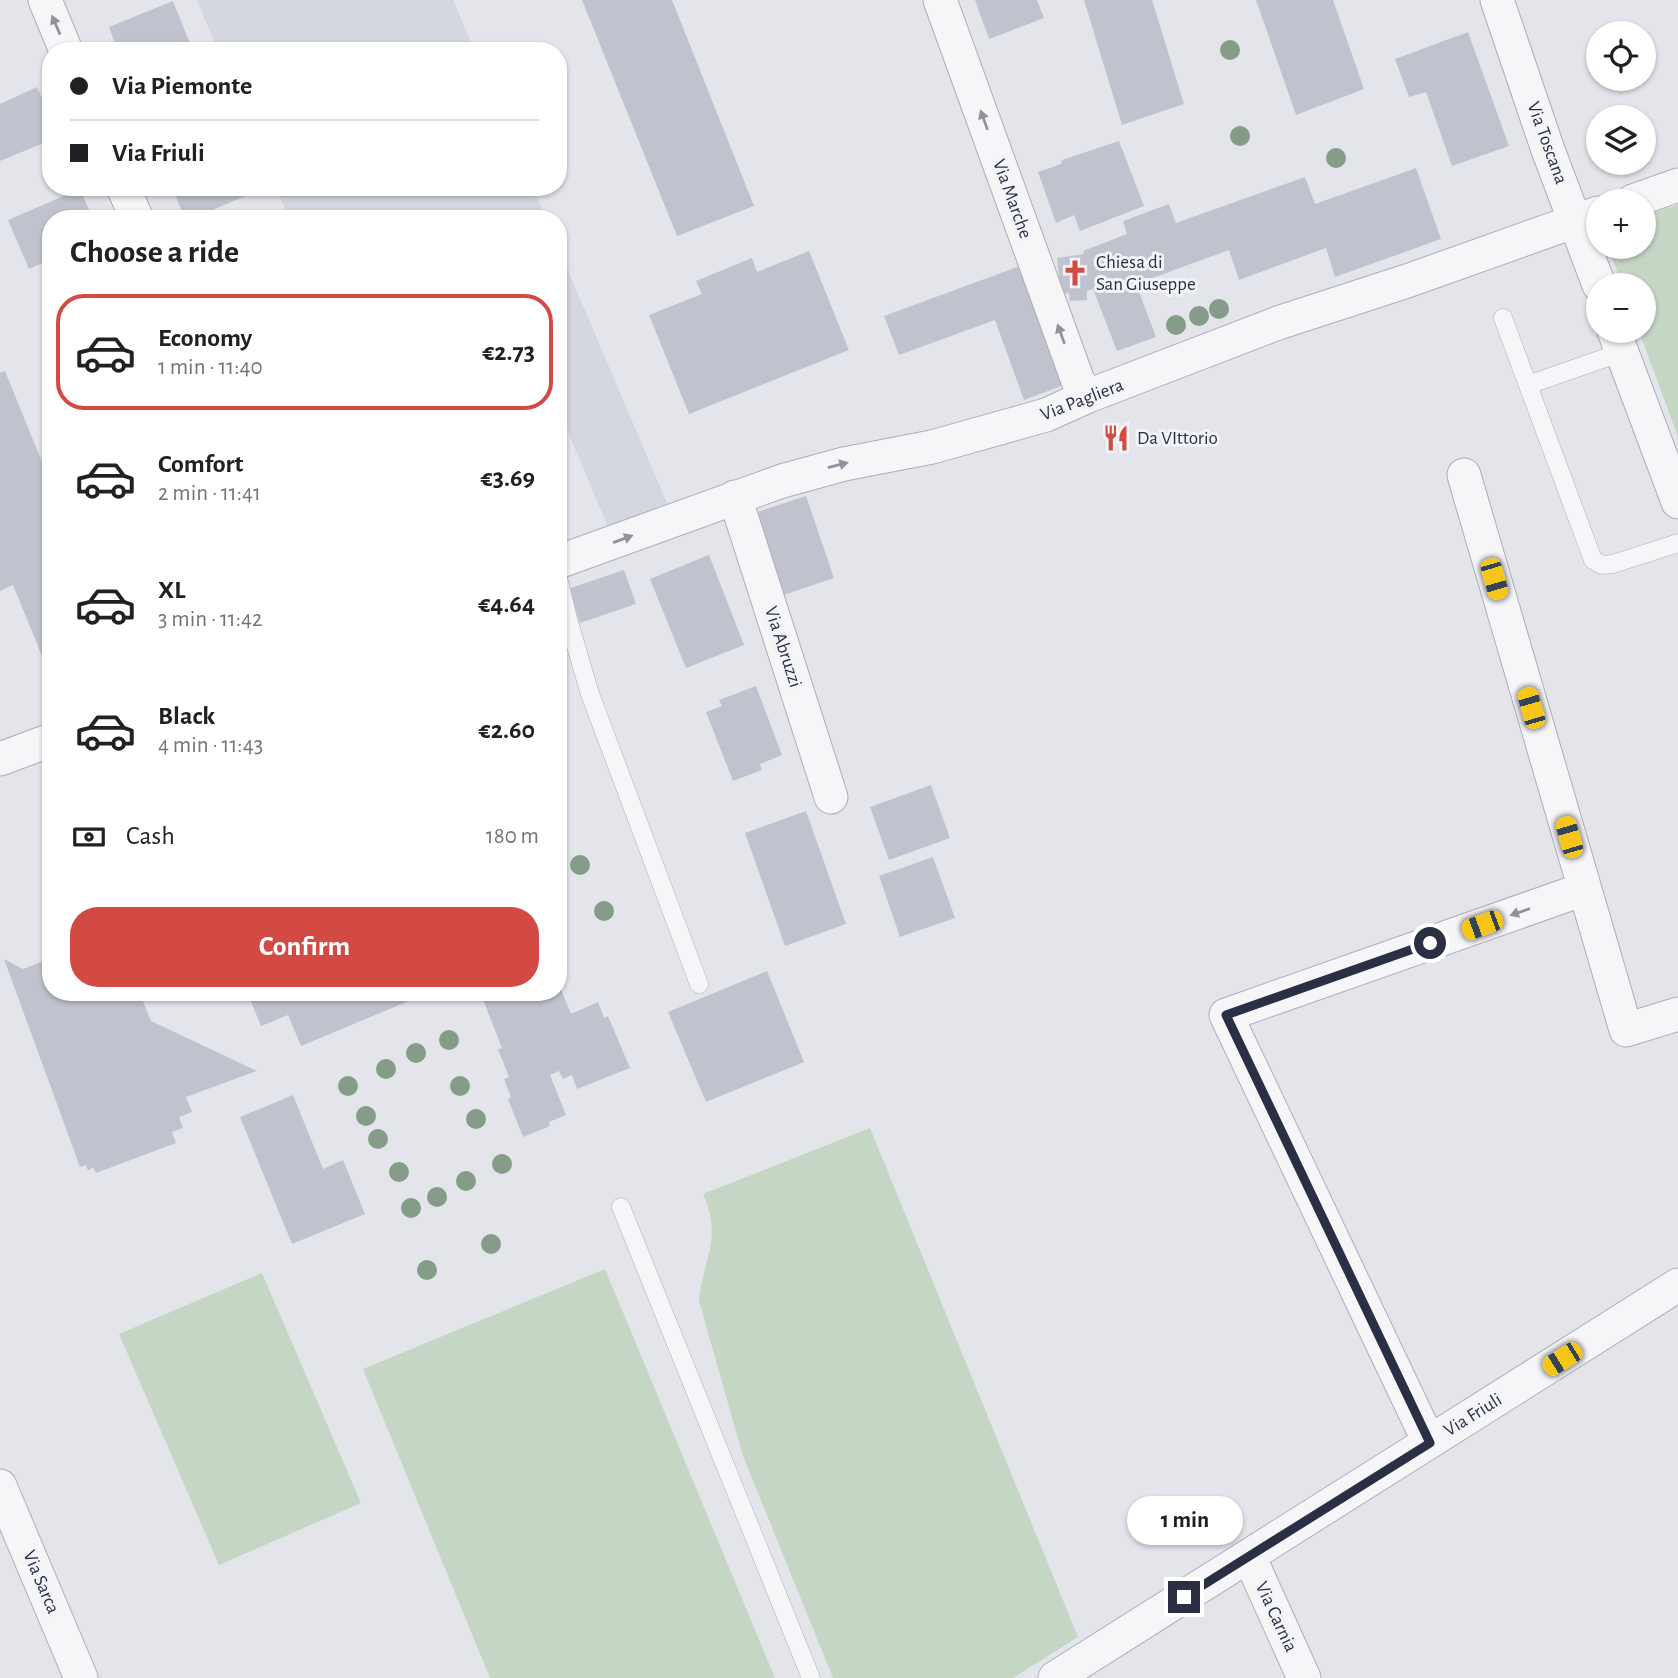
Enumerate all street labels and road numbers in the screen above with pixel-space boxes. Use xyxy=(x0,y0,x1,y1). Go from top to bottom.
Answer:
street label: Via Toscana xyxy=(1523,99,1571,187)
street label: Via Marche xyxy=(989,157,1035,241)
street label: Via Pagliera xyxy=(1038,375,1126,425)
street label: Via Abruzzi xyxy=(761,604,805,690)
street label: Via Friuli xyxy=(1441,1390,1505,1440)
street label: Via Sarca xyxy=(19,1548,63,1616)
street label: Via Carnia xyxy=(1252,1579,1301,1655)

